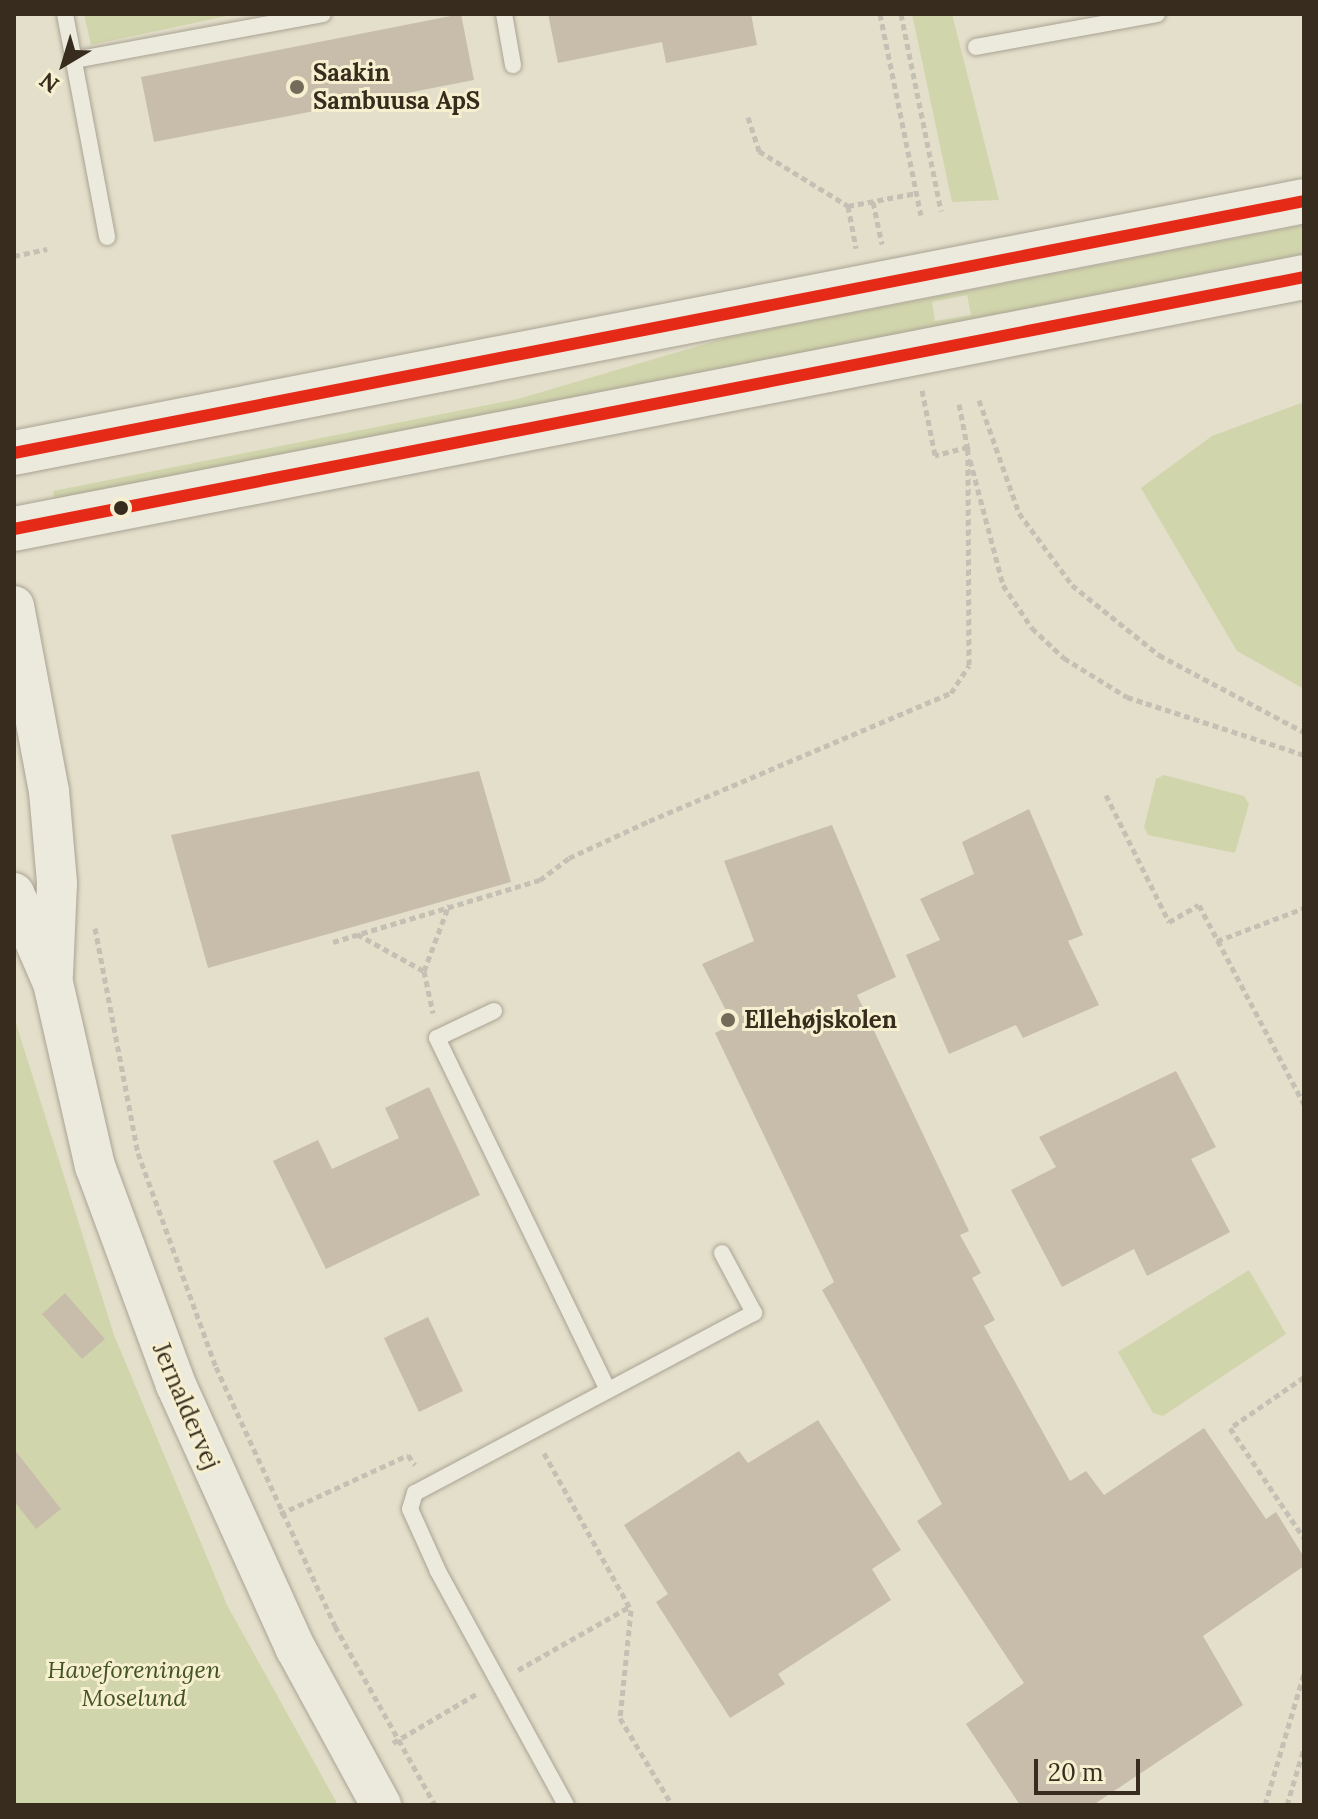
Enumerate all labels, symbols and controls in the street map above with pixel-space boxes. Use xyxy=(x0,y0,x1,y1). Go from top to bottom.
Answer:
north arrow xyxy=(24,24,104,104)
place label: Saakin Sambuusa ApS xyxy=(313,59,480,115)
text: N xyxy=(34,67,65,99)
marker: Saakin Sambuusa ApS xyxy=(288,78,306,96)
unlabelled marker xyxy=(113,500,129,516)
place label: Ellehøjskolen xyxy=(744,1006,897,1034)
marker: Ellehøjskolen xyxy=(719,1011,737,1029)
street label: Jernaldervej xyxy=(146,1338,226,1474)
park label: Haveforeningen Moselund xyxy=(47,1656,221,1712)
scale bar xyxy=(1038,1743,1144,1793)
text: 20 m xyxy=(1048,1757,1104,1788)

